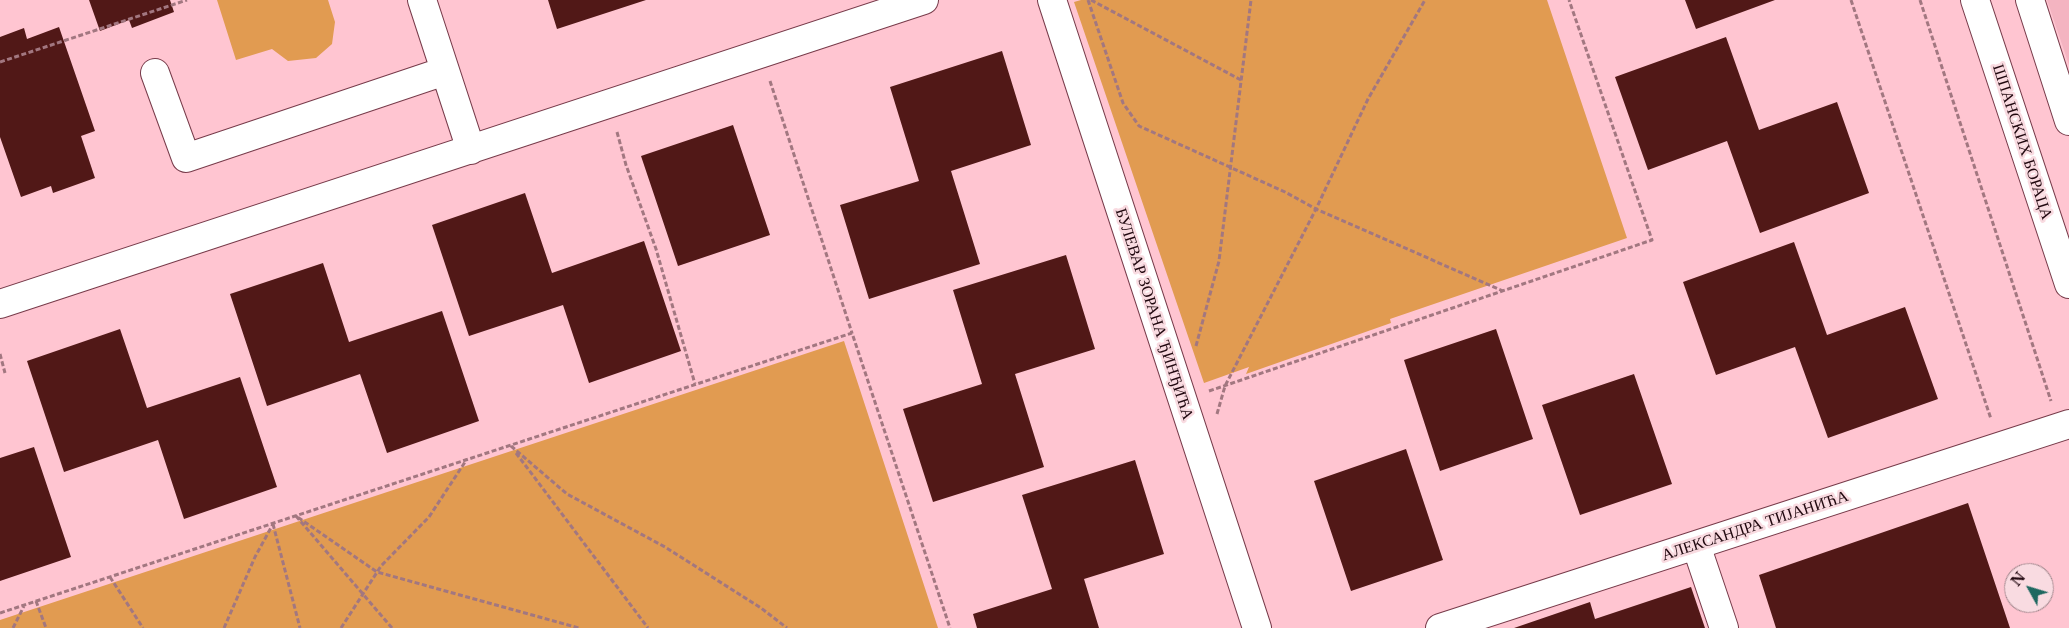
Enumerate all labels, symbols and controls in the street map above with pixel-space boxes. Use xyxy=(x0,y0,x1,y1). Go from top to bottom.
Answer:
street label: ШПАНСКИХ БОРАЦА xyxy=(1988,62,2056,222)
street label: БУЛЕВАР ЗОРАНА ЂИНЂИЋА xyxy=(1111,206,1197,422)
street label: АЛЕКСАНДРА ТИЈАНИЋА xyxy=(1659,487,1851,565)
north arrow xyxy=(2004,563,2054,613)
text: N xyxy=(2007,568,2029,590)

